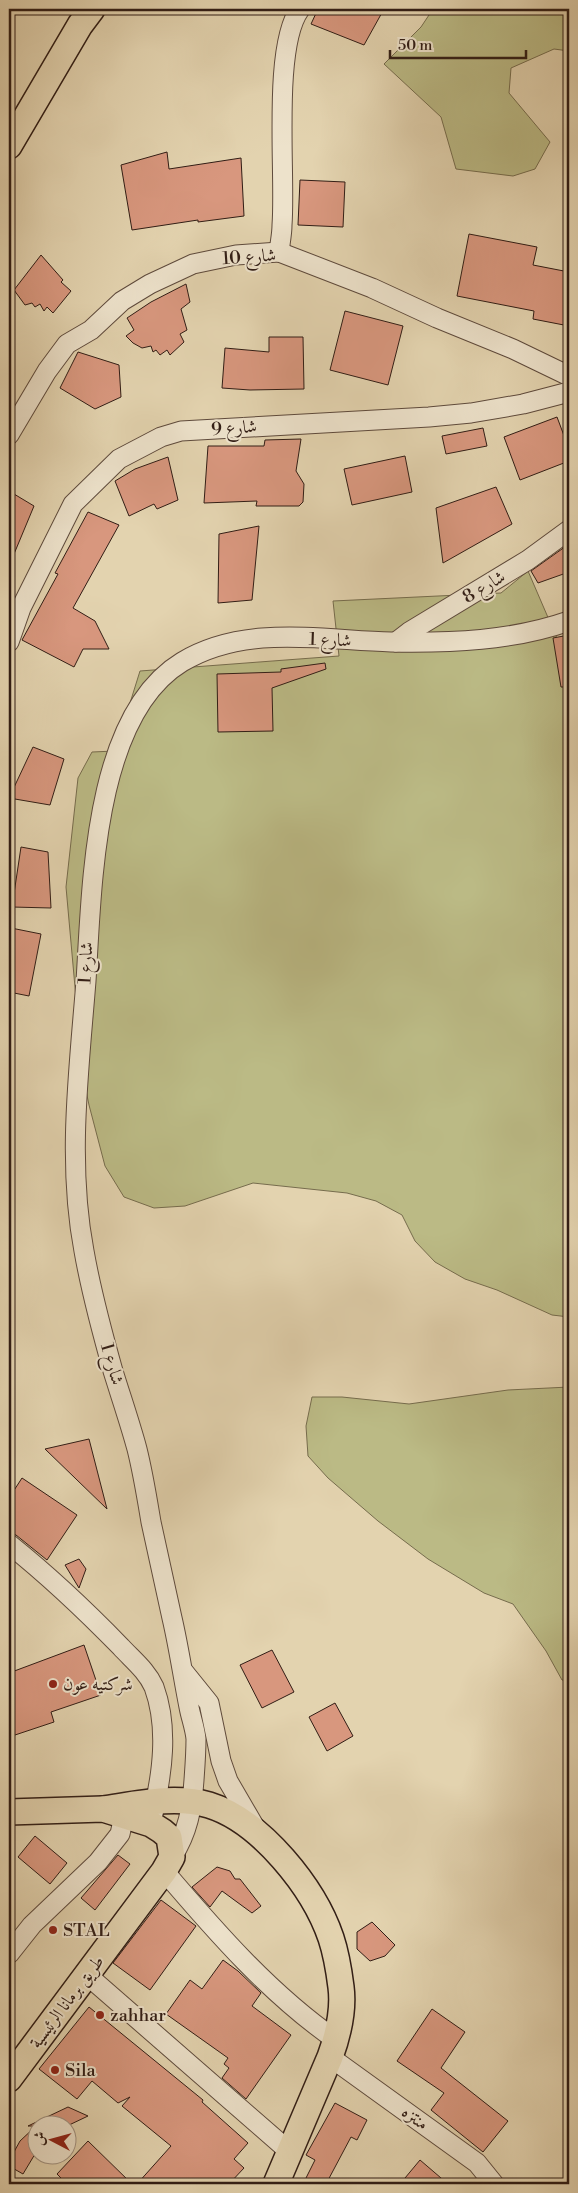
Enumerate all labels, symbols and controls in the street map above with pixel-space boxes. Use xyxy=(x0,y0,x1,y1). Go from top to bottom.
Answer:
scale bar xyxy=(390,28,527,60)
text: 50 m xyxy=(398,36,432,55)
street label: شارع 10 xyxy=(221,244,277,273)
street label: شارع 9 xyxy=(210,415,258,444)
street label: شارع 8 xyxy=(458,565,511,611)
street label: شارع 1 xyxy=(308,628,352,655)
street label: شارع 1 xyxy=(73,941,102,985)
street label: شارع 1 xyxy=(92,1340,129,1389)
place label: شركتيه عون xyxy=(63,1673,133,1696)
marker: شركتيه عون xyxy=(47,1678,59,1690)
place label: STAL xyxy=(63,1919,110,1942)
marker: STAL xyxy=(47,1924,59,1936)
street label: طريق برمانا الرئيسية xyxy=(24,1951,110,2053)
place label: zahhar xyxy=(110,2004,166,2027)
marker: zahhar xyxy=(94,2009,106,2021)
place label: Sila xyxy=(65,2059,97,2082)
marker: Sila xyxy=(49,2064,61,2076)
street label: منتزه xyxy=(397,2100,433,2136)
north arrow xyxy=(28,2116,78,2166)
text: ش xyxy=(30,2131,50,2147)

